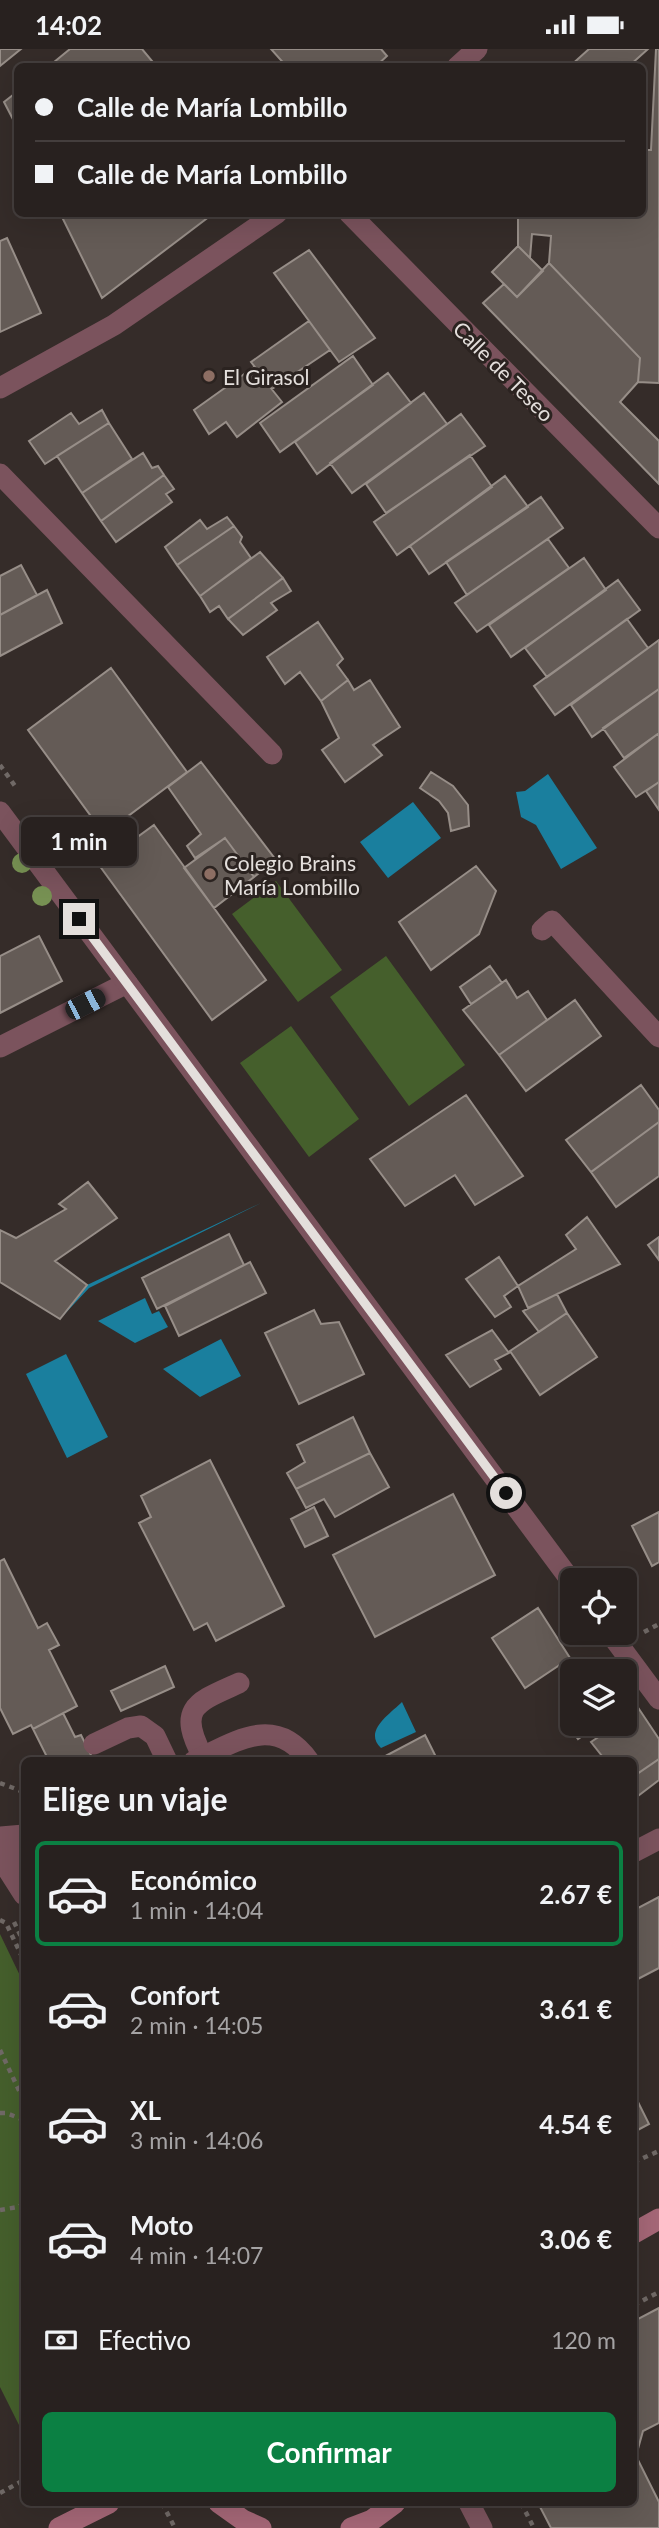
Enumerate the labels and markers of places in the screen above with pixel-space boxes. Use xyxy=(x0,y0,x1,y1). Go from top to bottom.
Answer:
place label: El Girasol xyxy=(223,364,310,389)
marker: El Girasol xyxy=(201,368,217,384)
place label: Colegio Brains María Lombillo xyxy=(224,850,360,899)
marker: Colegio Brains María Lombillo xyxy=(202,866,218,882)

